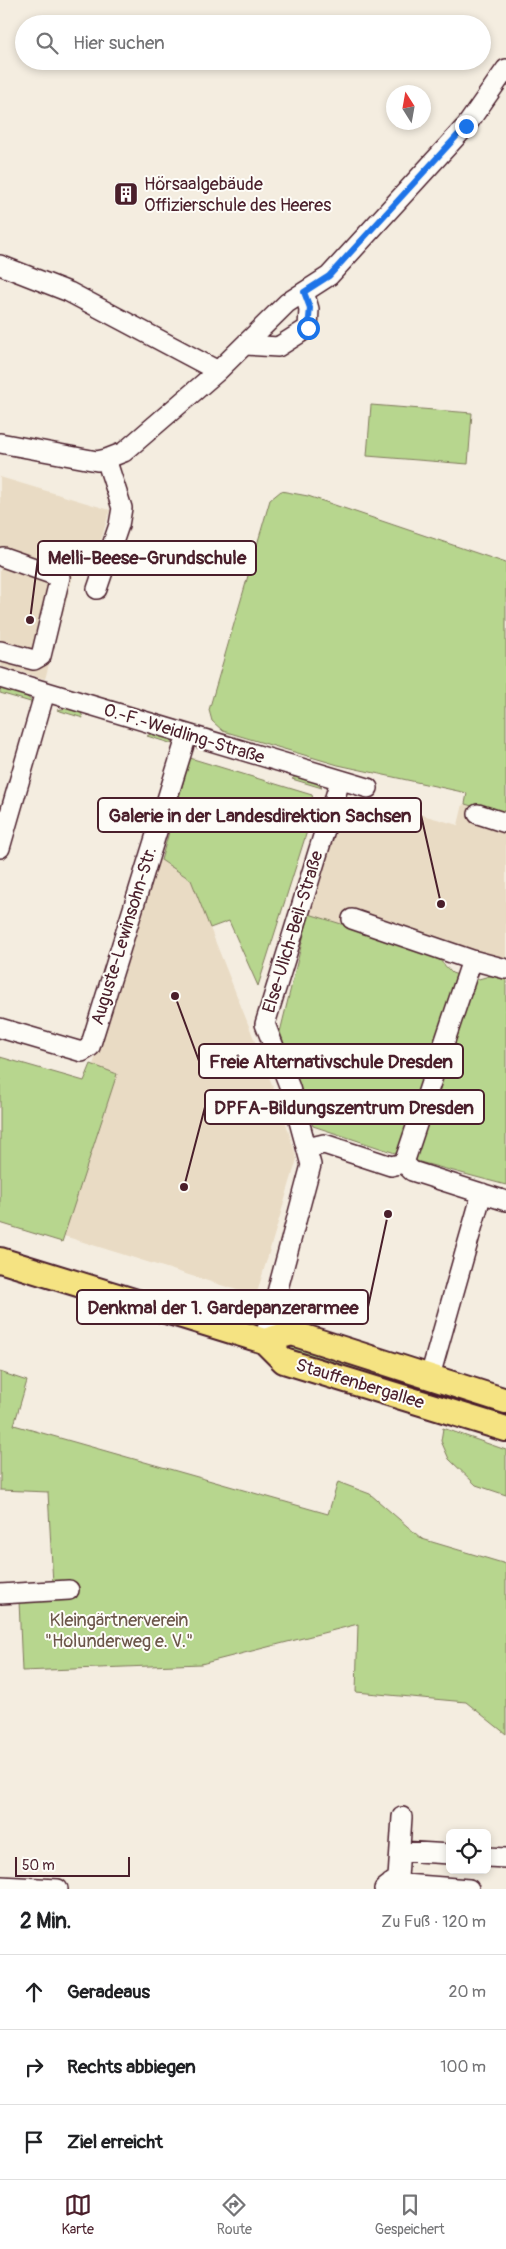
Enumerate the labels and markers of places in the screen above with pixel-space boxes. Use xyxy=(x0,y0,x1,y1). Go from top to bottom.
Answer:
place label: Hörsaalgebäude Offizierschule des Heeres xyxy=(144,173,331,217)
building icon: Hörsaalgebäude Offizierschule des Heeres xyxy=(113,181,139,207)
callout: Melli-Beese-Grundschule xyxy=(38,541,256,575)
callout: Galerie in der Landesdirektion Sachsen xyxy=(98,798,421,832)
callout: Freie Alternativschule Dresden xyxy=(199,1044,463,1078)
callout: DPFA-Bildungszentrum Dresden xyxy=(205,1090,484,1124)
callout: Denkmal der 1. Gardepanzerarmee xyxy=(77,1290,368,1324)

